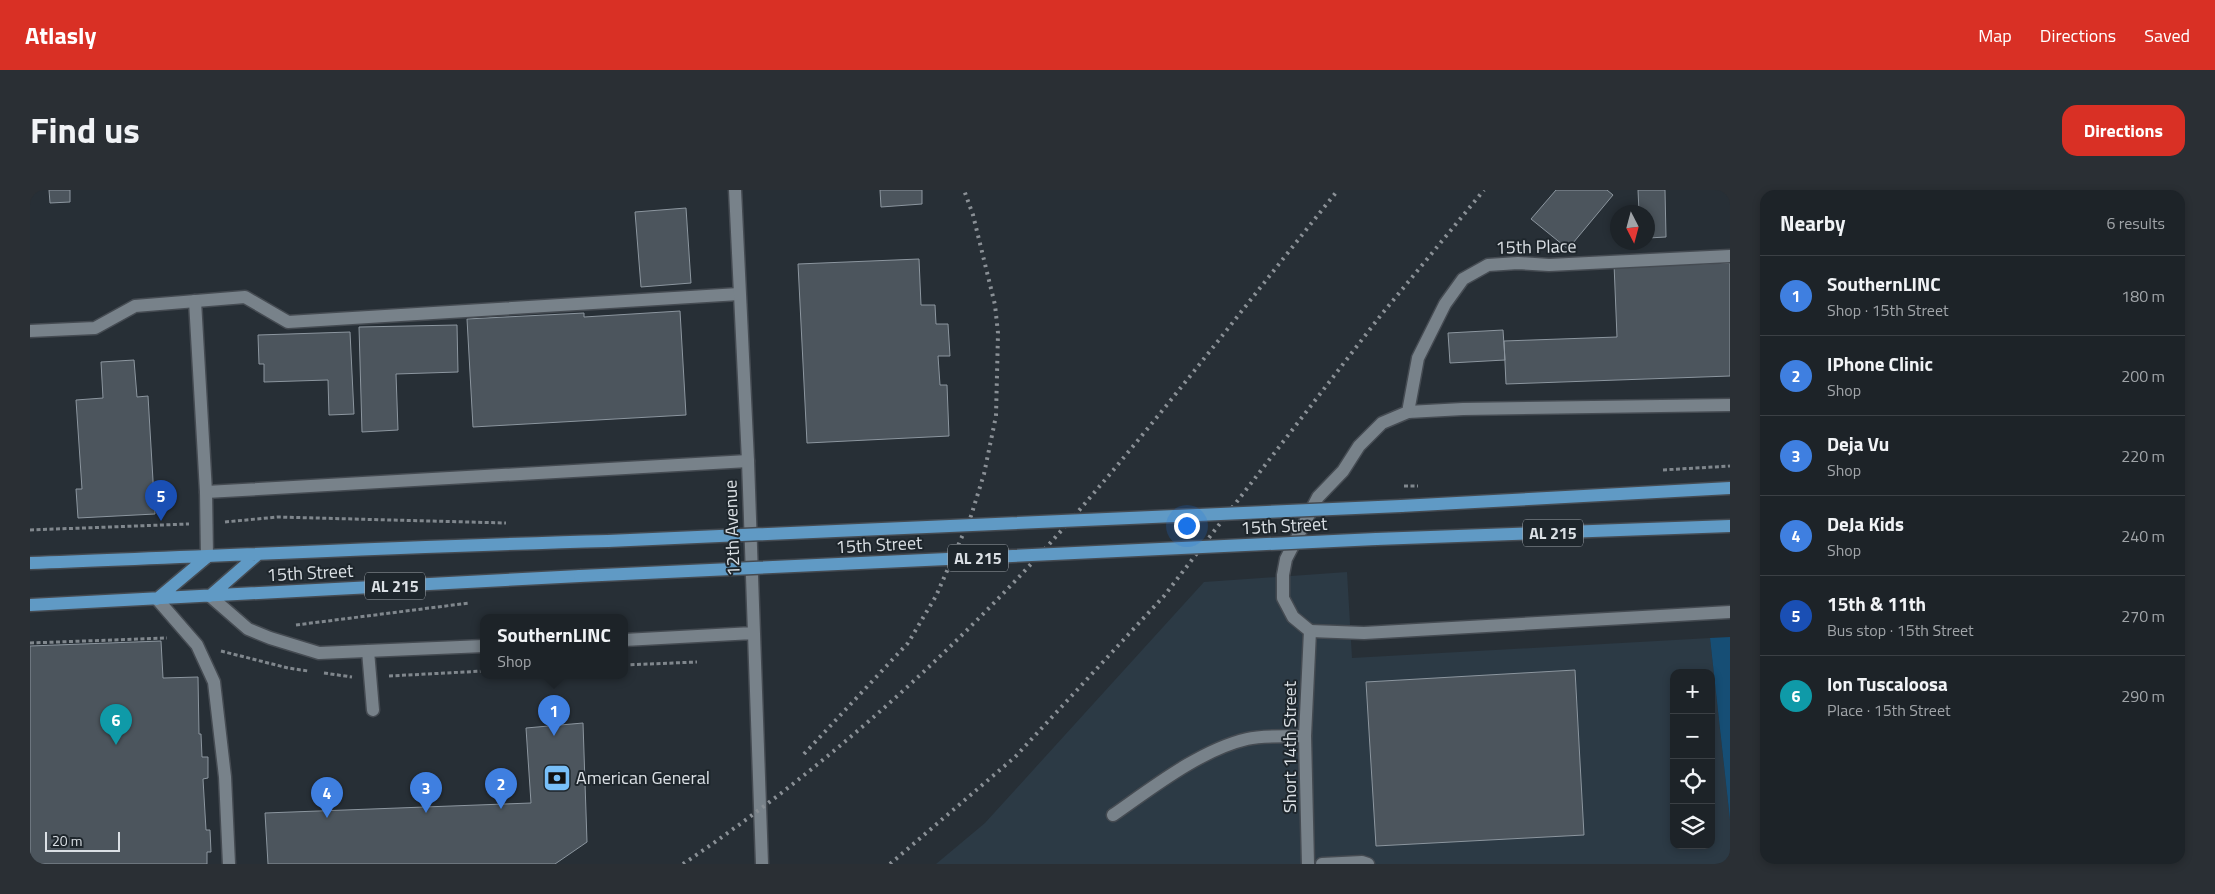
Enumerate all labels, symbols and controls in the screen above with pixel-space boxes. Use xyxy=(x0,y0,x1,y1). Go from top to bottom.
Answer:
text: Atlasly xyxy=(25,17,96,53)
text: Map xyxy=(1978,22,2012,49)
text: Directions xyxy=(2040,22,2116,49)
text: Saved xyxy=(2144,22,2190,49)
text: Find us xyxy=(30,103,140,157)
button: Directions xyxy=(2062,105,2185,156)
north arrow xyxy=(1610,205,1655,250)
text: Nearby xyxy=(1780,207,1845,239)
text: 6 results xyxy=(2106,211,2165,235)
street label: 15th Place xyxy=(1495,232,1577,261)
text: SouthernLINC xyxy=(1827,269,1941,298)
text: 1 xyxy=(1792,284,1800,308)
text: 180 m xyxy=(2121,284,2165,308)
text: Shop · 15th Street xyxy=(1827,298,1949,322)
text: IPhone Clinic xyxy=(1827,349,1933,378)
text: 2 xyxy=(1792,364,1800,388)
text: 200 m xyxy=(2121,364,2165,388)
text: Shop xyxy=(1827,378,1861,402)
text: Deja Vu xyxy=(1827,429,1889,458)
text: 3 xyxy=(1792,444,1800,468)
text: 220 m xyxy=(2121,444,2165,468)
text: Shop xyxy=(1827,458,1861,482)
street label: 12th Avenue xyxy=(716,479,747,577)
pin: 5 xyxy=(145,480,177,521)
text: DeJa Kids xyxy=(1827,509,1904,538)
street label: 15th Street xyxy=(1240,510,1329,541)
your location xyxy=(1174,513,1200,539)
road number: AL 215 xyxy=(1523,519,1583,546)
text: 4 xyxy=(1792,524,1800,548)
text: 240 m xyxy=(2121,524,2165,548)
street label: 15th Street xyxy=(835,529,924,560)
text: Shop xyxy=(1827,538,1861,562)
road number: AL 215 xyxy=(948,544,1008,572)
street label: 15th Street xyxy=(266,557,355,588)
road number: AL 215 xyxy=(365,572,425,600)
text: 15th & 11th xyxy=(1827,589,1926,618)
text: 5 xyxy=(1792,604,1800,628)
text: 270 m xyxy=(2121,604,2165,628)
popup xyxy=(480,614,628,679)
text: Bus stop · 15th Street xyxy=(1827,618,1974,642)
text: SouthernLINC xyxy=(497,620,611,649)
text: Shop xyxy=(497,649,531,673)
map controls xyxy=(1670,669,1715,849)
button: + xyxy=(1670,669,1715,714)
text: Ion Tuscaloosa xyxy=(1827,669,1948,698)
street label: Short 14th Street xyxy=(1276,680,1303,813)
text: 6 xyxy=(1792,684,1800,708)
text: 290 m xyxy=(2121,684,2165,708)
pin: 1 xyxy=(538,695,570,736)
text: Place · 15th Street xyxy=(1827,698,1951,722)
pin: 6 xyxy=(100,704,132,745)
button: − xyxy=(1670,714,1715,759)
button: locate xyxy=(1670,759,1715,804)
bank icon: American General xyxy=(542,763,572,793)
place label: American General xyxy=(576,764,710,791)
pin: 2 xyxy=(485,768,517,809)
pin: 3 xyxy=(410,772,442,813)
pin: 4 xyxy=(311,777,343,818)
button: layers xyxy=(1670,804,1715,849)
scale bar xyxy=(45,829,120,852)
text: 20 m xyxy=(52,830,82,851)

